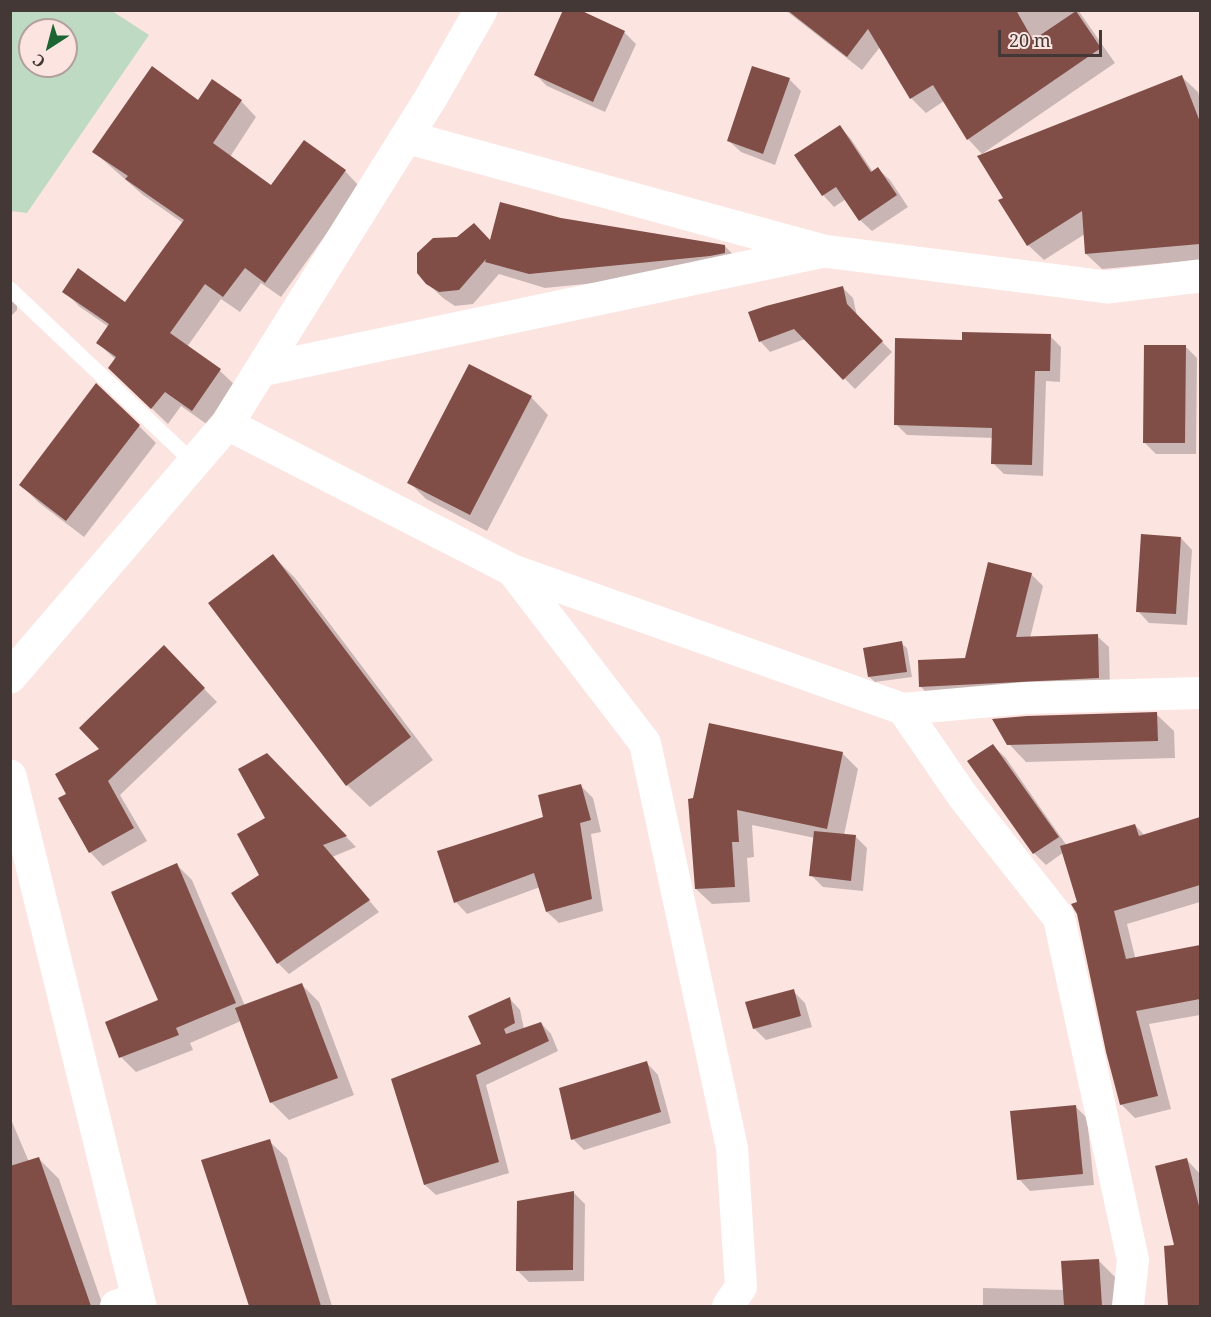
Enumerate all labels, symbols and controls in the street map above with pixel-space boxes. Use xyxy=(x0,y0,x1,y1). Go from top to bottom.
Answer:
north arrow xyxy=(18,18,78,78)
scale bar xyxy=(1001,18,1104,56)
text: 20 m xyxy=(1009,28,1051,52)
text: С xyxy=(28,49,49,73)

